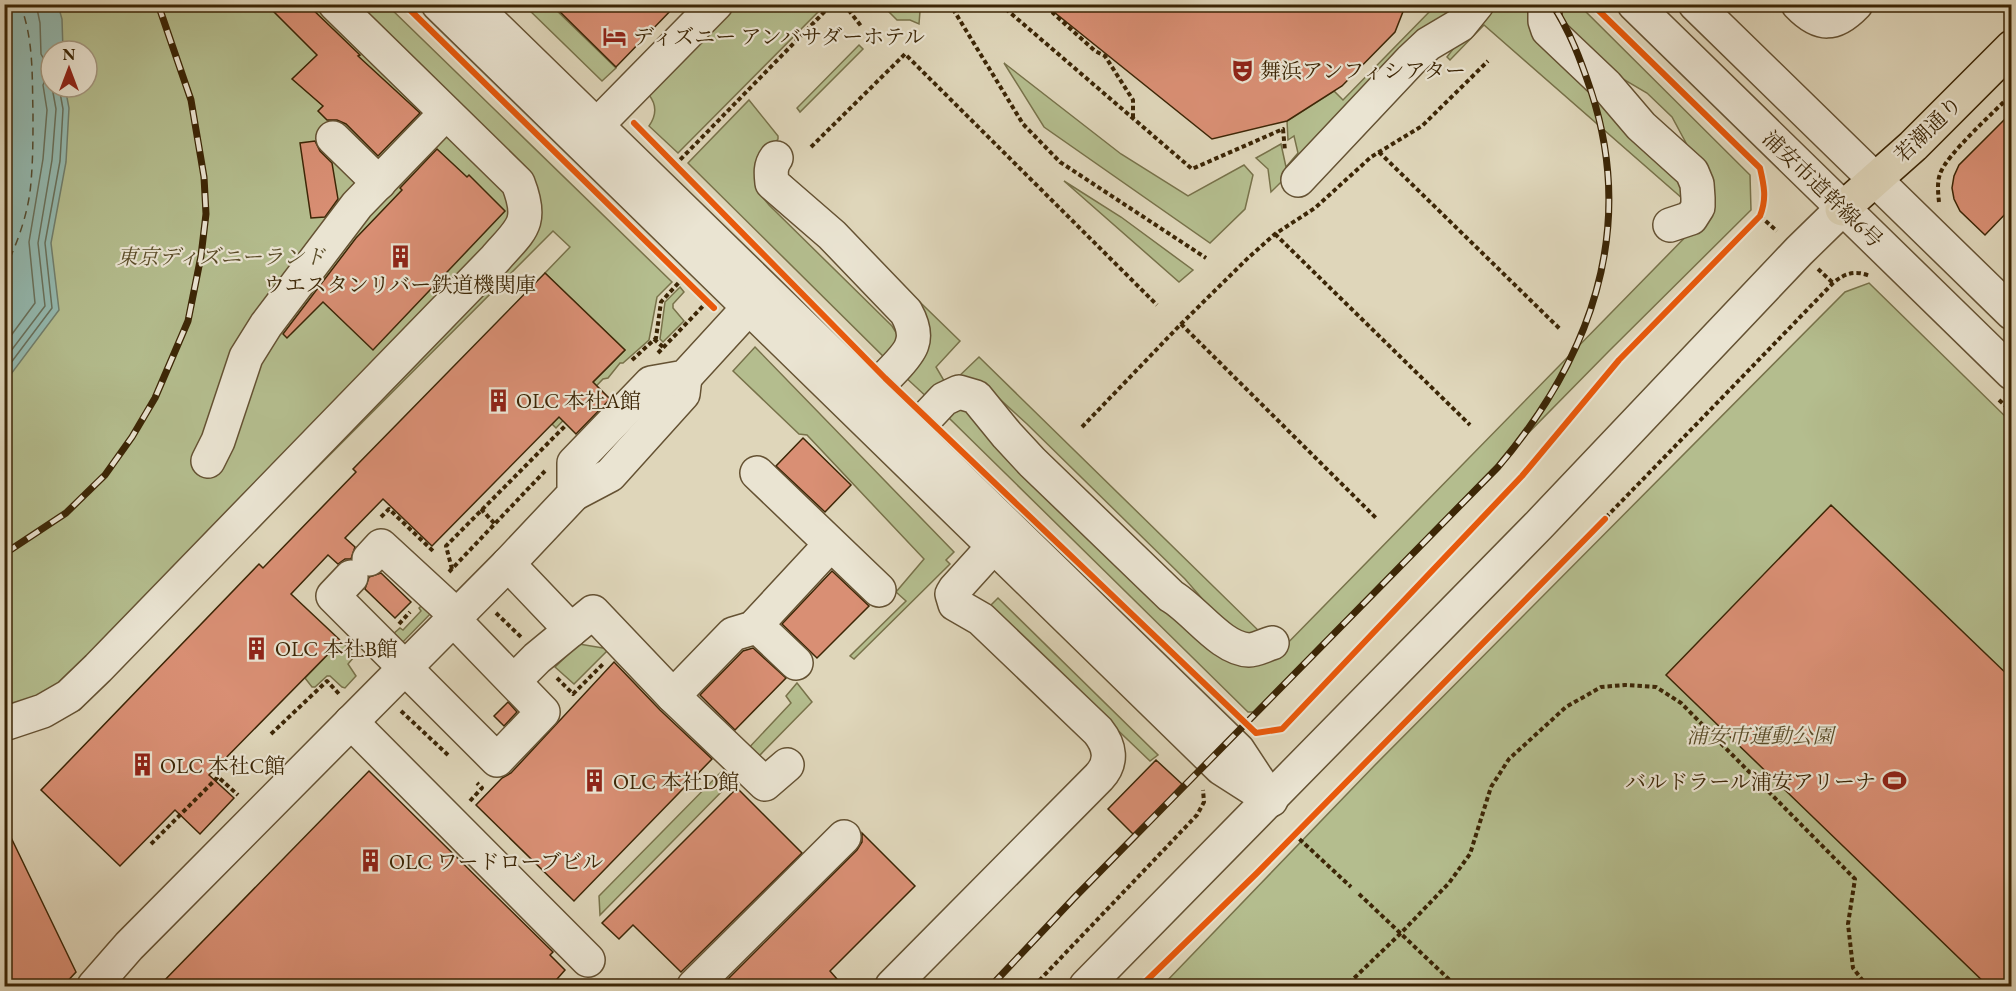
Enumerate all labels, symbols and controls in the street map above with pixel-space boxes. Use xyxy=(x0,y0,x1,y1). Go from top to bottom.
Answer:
hotel icon: ディズニー アンバサダーホテル xyxy=(602,23,628,49)
place label: ディズニー アンバサダーホテル xyxy=(633,23,925,50)
north arrow xyxy=(39,39,99,99)
text: N xyxy=(63,44,76,65)
theatre icon: 舞浜アンフィシアター xyxy=(1229,57,1255,83)
place label: 舞浜アンフィシアター xyxy=(1260,57,1466,84)
street label: 若潮通り xyxy=(1888,90,1968,168)
street label: 浦安市道幹線6号 xyxy=(1757,125,1889,253)
park label: 東京ディズニーランド xyxy=(117,243,326,270)
building icon: ウエスタンリバー鉄道機関庫 xyxy=(387,243,413,269)
place label: ウエスタンリバー鉄道機関庫 xyxy=(264,271,536,298)
building icon: OLC 本社A館 xyxy=(485,387,511,413)
place label: OLC 本社A館 xyxy=(516,387,641,414)
building icon: OLC 本社B館 xyxy=(244,635,270,661)
place label: OLC 本社B館 xyxy=(275,635,398,662)
park label: 浦安市運動公園 xyxy=(1687,722,1836,749)
building icon: OLC 本社C館 xyxy=(129,752,155,778)
place label: OLC 本社C館 xyxy=(160,752,285,779)
building icon: OLC 本社D館 xyxy=(582,768,608,794)
place label: OLC 本社D館 xyxy=(613,768,739,795)
place label: バルドラール浦安アリーナ xyxy=(1625,768,1876,795)
sports icon: バルドラール浦安アリーナ xyxy=(1881,768,1907,794)
building icon: OLC ワードローブビル xyxy=(358,848,384,874)
place label: OLC ワードローブビル xyxy=(389,848,603,875)

